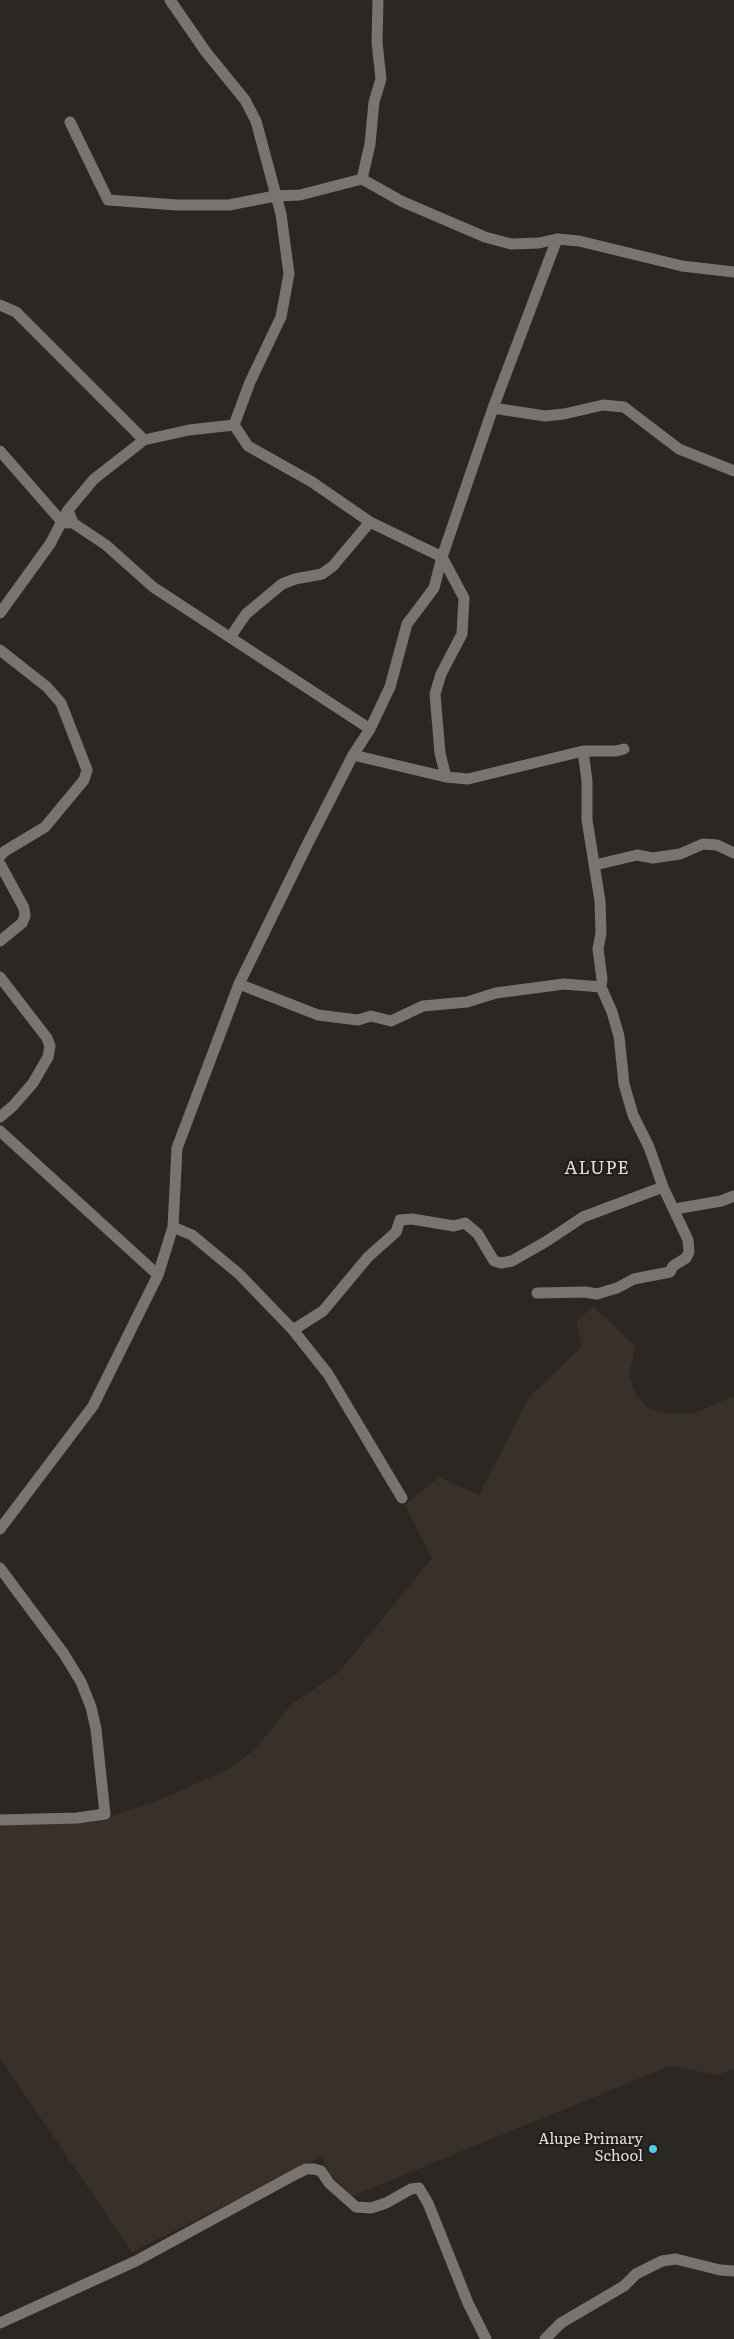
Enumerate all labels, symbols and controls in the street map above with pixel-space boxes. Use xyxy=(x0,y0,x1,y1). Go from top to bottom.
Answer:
district label: ALUPE xyxy=(564,1158,630,1180)
place label: Alupe Primary School xyxy=(538,2131,643,2166)
marker: Alupe Primary School xyxy=(647,2143,659,2155)

